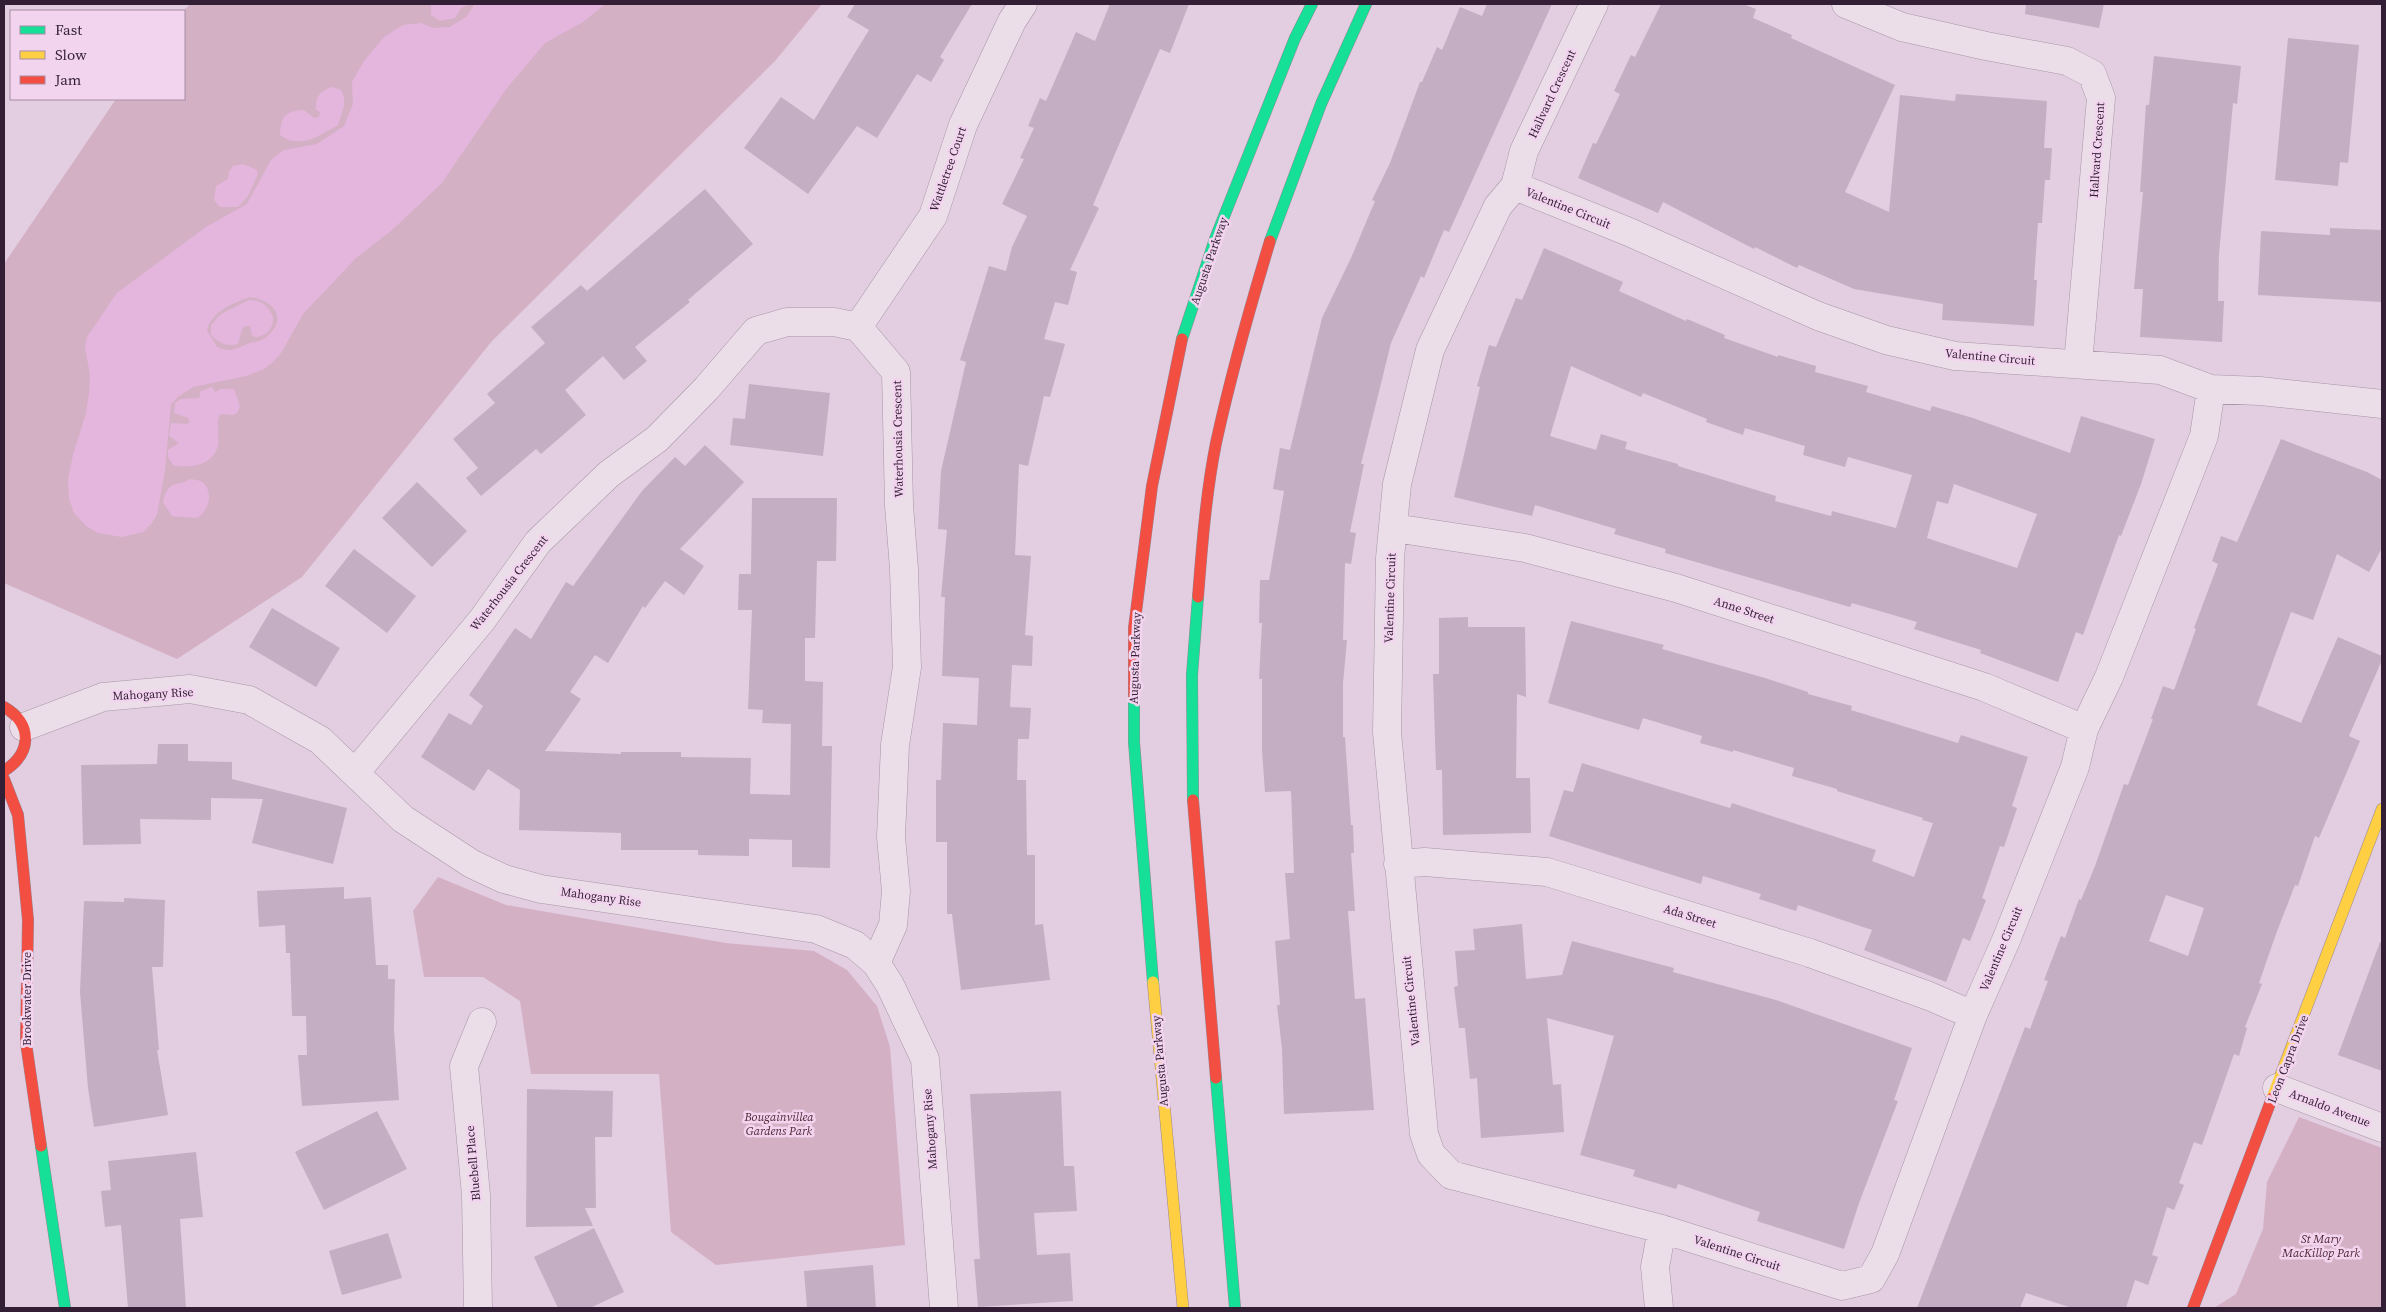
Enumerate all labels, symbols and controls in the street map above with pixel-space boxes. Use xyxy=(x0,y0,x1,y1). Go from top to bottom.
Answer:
legend xyxy=(10,10,185,100)
text: Fast xyxy=(55,19,82,40)
text: Slow xyxy=(55,44,87,65)
street label: Hallvard Crescent xyxy=(1525,47,1580,141)
text: Jam xyxy=(54,69,82,90)
street label: Hallvard Crescent xyxy=(2086,102,2108,198)
street label: Wattletree Court xyxy=(926,124,970,213)
street label: Valentine Circuit xyxy=(1523,184,1613,232)
street label: Augusta Parkway xyxy=(1187,214,1232,307)
street label: Valentine Circuit xyxy=(1944,345,2036,369)
street label: Waterhousia Crescent xyxy=(889,380,907,498)
street label: Waterhousia Crescent xyxy=(467,532,551,634)
street label: Valentine Circuit xyxy=(1380,553,1400,643)
street label: Anne Street xyxy=(1712,593,1776,627)
street label: Augusta Parkway xyxy=(1125,611,1145,704)
street label: Mahogany Rise xyxy=(112,684,194,704)
street label: Mahogany Rise xyxy=(560,883,642,911)
street label: Ada Street xyxy=(1662,900,1718,932)
street label: Valentine Circuit xyxy=(1976,904,2026,994)
street label: Brookwater Drive xyxy=(19,952,35,1046)
street label: Valentine Circuit xyxy=(1398,955,1424,1047)
street label: Leon Capra Drive xyxy=(2264,1013,2312,1105)
street label: Augusta Parkway xyxy=(1148,1014,1172,1107)
street label: Arnaldo Avenue xyxy=(2287,1085,2373,1131)
street label: Mahogany Rise xyxy=(919,1088,941,1170)
park label: Bougainvillea Gardens Park xyxy=(743,1109,814,1139)
street label: Bluebell Place xyxy=(462,1125,484,1201)
street label: Valentine Circuit xyxy=(1692,1231,1782,1275)
park label: St Mary MacKillop Park xyxy=(2281,1231,2360,1261)

